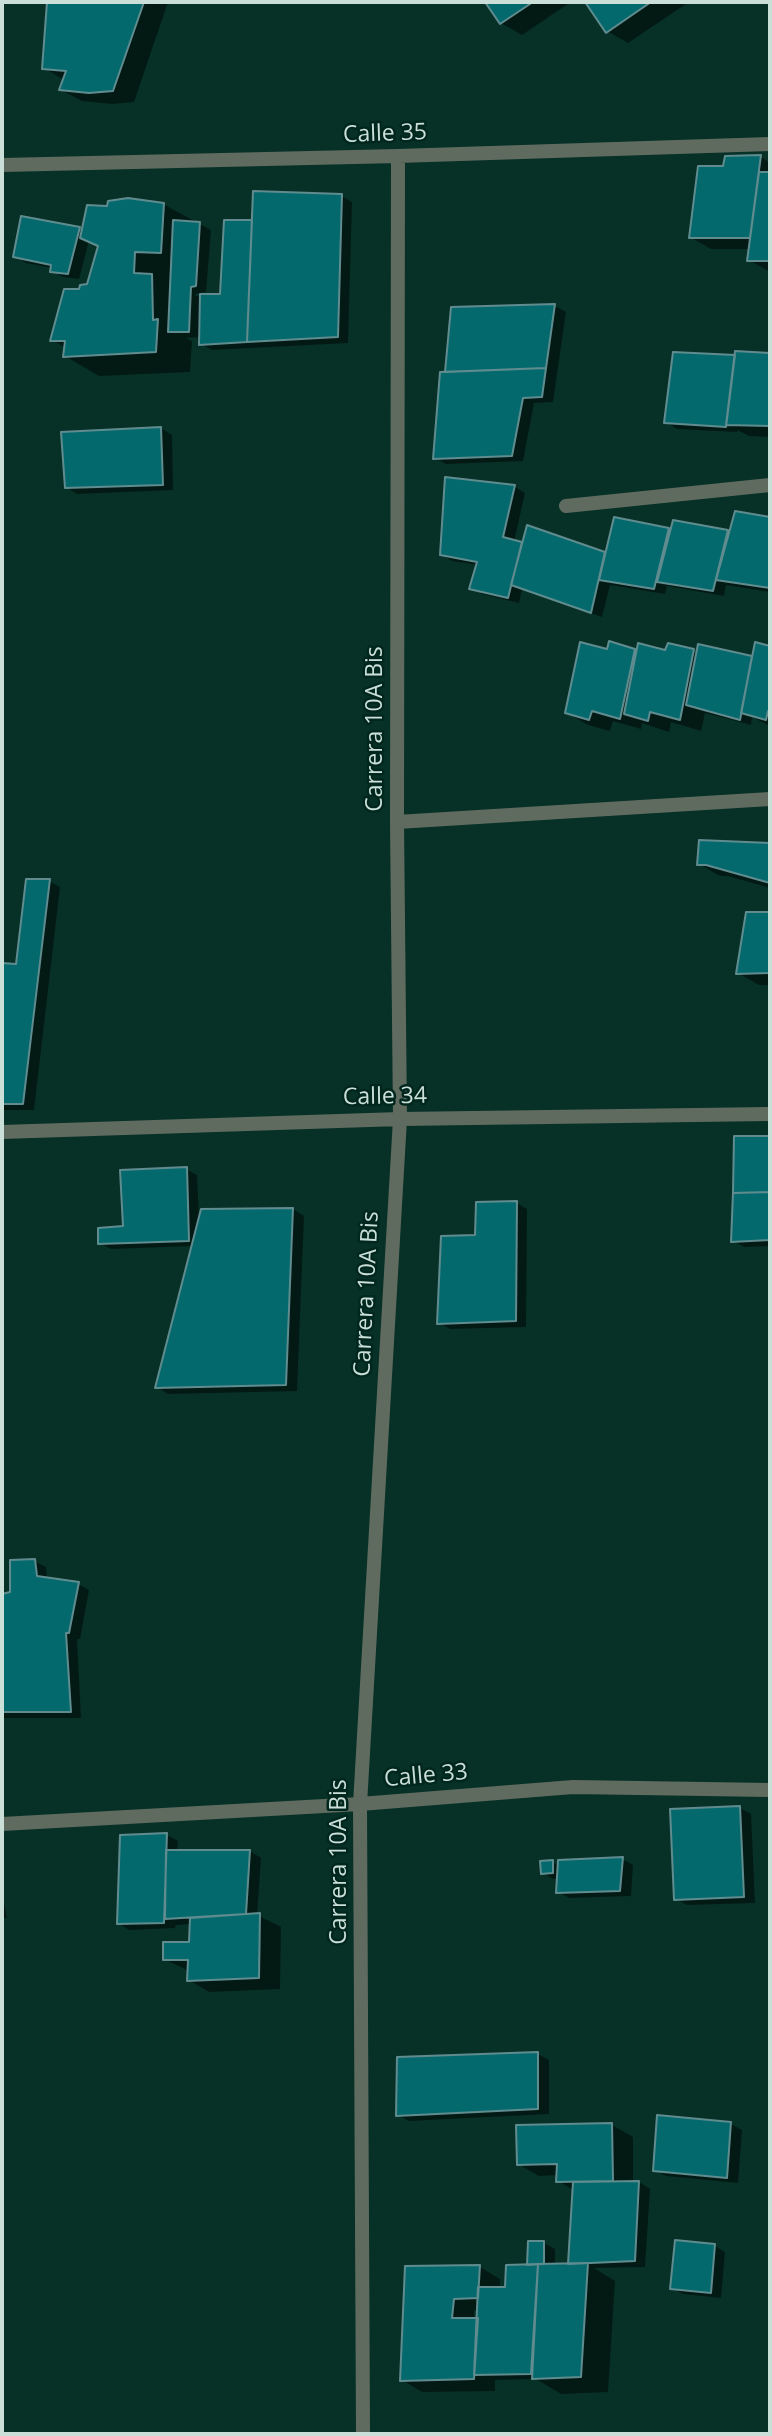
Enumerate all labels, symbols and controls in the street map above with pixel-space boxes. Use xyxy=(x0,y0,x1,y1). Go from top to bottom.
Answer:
street label: Calle 35 xyxy=(343,119,427,149)
street label: Carrera 10A Bis xyxy=(361,646,389,812)
street label: Calle 34 xyxy=(343,1082,427,1112)
street label: Carrera 10A Bis xyxy=(349,1211,385,1377)
street label: Calle 33 xyxy=(383,1759,469,1793)
street label: Carrera 10A Bis xyxy=(325,1779,353,1945)

